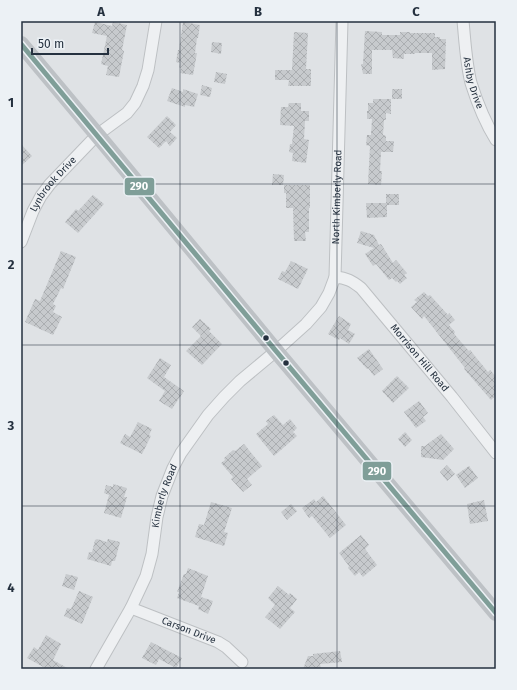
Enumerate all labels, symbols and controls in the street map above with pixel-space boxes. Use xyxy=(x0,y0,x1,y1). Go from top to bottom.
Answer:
text: A xyxy=(96,4,105,19)
text: B xyxy=(254,4,262,19)
text: C xyxy=(412,4,420,19)
scale bar xyxy=(32,30,108,56)
text: 50 m xyxy=(38,37,64,51)
street label: Ashby Drive xyxy=(461,56,486,111)
text: 1 xyxy=(8,95,14,110)
street label: North Kimberly Road xyxy=(330,149,344,244)
street label: Lynbrook Drive xyxy=(28,154,79,214)
line badge: 290 xyxy=(124,177,155,196)
text: 290 xyxy=(130,180,149,193)
text: 2 xyxy=(8,257,15,272)
street label: Morrison Hill Road xyxy=(388,322,451,394)
unlabelled marker xyxy=(261,333,271,343)
unlabelled marker xyxy=(281,358,291,368)
text: 3 xyxy=(7,418,15,433)
line badge: 290 xyxy=(362,461,392,481)
street label: Kimberly Road xyxy=(150,462,180,529)
text: 290 xyxy=(368,465,387,478)
text: 4 xyxy=(7,580,15,595)
street label: Carson Drive xyxy=(160,615,218,647)

